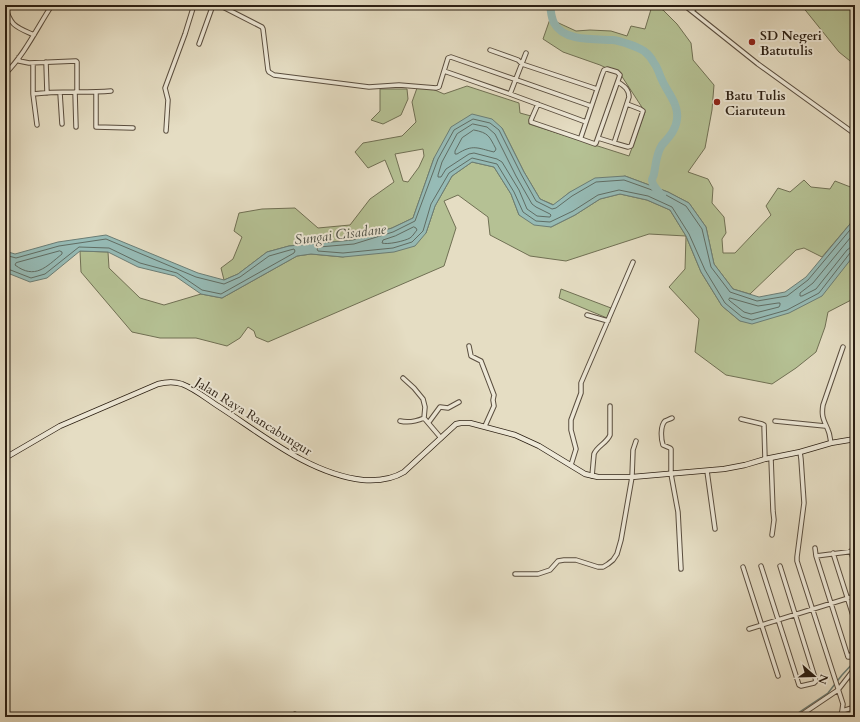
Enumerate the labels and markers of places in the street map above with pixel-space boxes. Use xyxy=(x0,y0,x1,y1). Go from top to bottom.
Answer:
place label: SD Negeri Batutulis xyxy=(760,27,822,60)
marker: SD Negeri Batutulis xyxy=(747,37,757,47)
place label: Batu Tulis Ciaruteun xyxy=(725,87,786,120)
marker: Batu Tulis Ciaruteun xyxy=(712,97,722,107)

